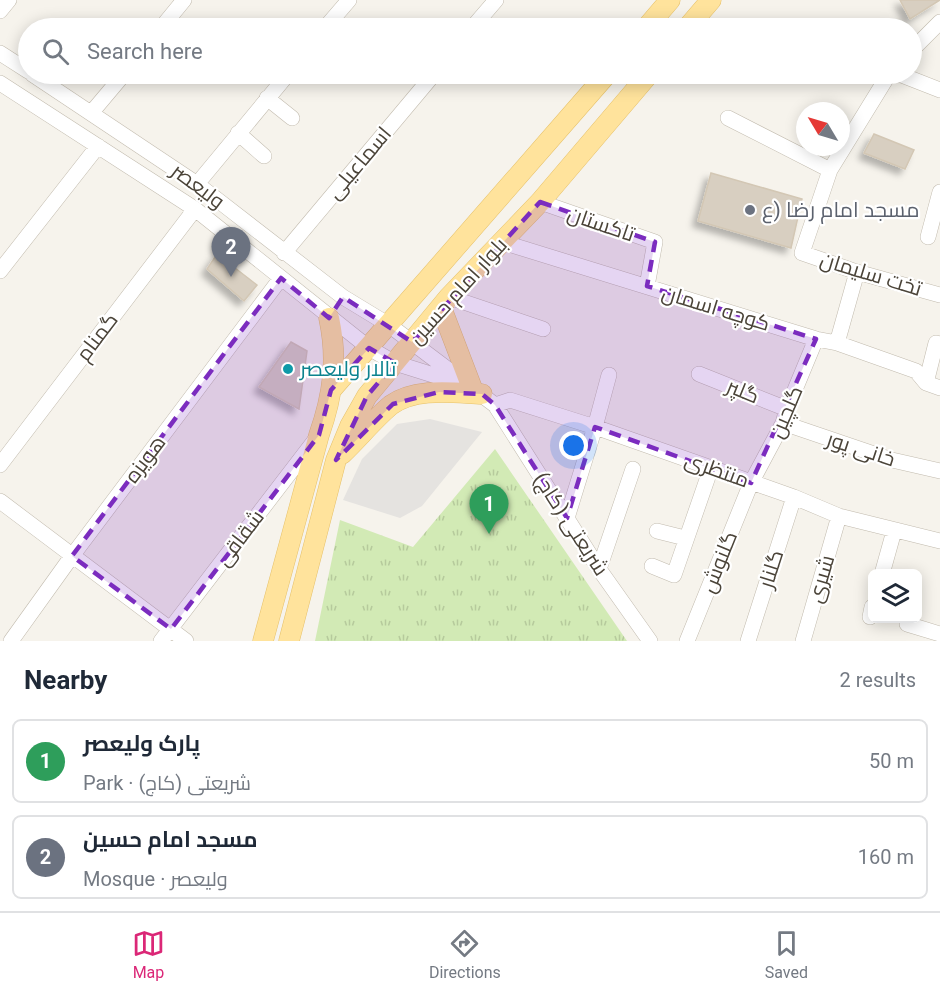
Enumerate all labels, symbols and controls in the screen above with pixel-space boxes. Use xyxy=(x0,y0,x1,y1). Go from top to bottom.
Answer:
search box xyxy=(18,18,922,84)
icon: search xyxy=(39,35,72,68)
text: Search here xyxy=(87,39,203,64)
north arrow xyxy=(796,102,850,156)
street label: اسماعیلی xyxy=(322,122,397,205)
street label: ولیعصر xyxy=(166,158,229,214)
place label: مسجد امام رضا (ع xyxy=(762,198,919,224)
street label: تاکستان xyxy=(564,201,638,248)
marker: مسجد امام رضا (ع xyxy=(743,203,757,217)
pin: 2 xyxy=(212,228,250,277)
street label: بلوار امام حسین xyxy=(404,233,514,350)
street label: تخت سلیمان xyxy=(817,247,925,302)
street label: کوچه اسمان xyxy=(659,280,773,338)
street label: گمنام xyxy=(71,308,124,367)
place label: تالار ولیعصر xyxy=(299,357,397,381)
marker: تالار ولیعصر xyxy=(281,362,295,376)
street label: گلپر xyxy=(721,373,763,410)
street label: گلچین xyxy=(764,382,809,442)
street label: خانی پور xyxy=(822,426,898,473)
street label: هویزه xyxy=(119,431,171,487)
your location xyxy=(559,431,588,460)
street label: منتظری xyxy=(681,447,752,494)
street label: شریعتی (کاج) xyxy=(527,468,613,581)
pin: 1 xyxy=(470,484,508,534)
street label: شقاقی xyxy=(211,505,270,571)
street label: گلنوش xyxy=(696,528,743,597)
street label: گلنار xyxy=(753,547,788,592)
street label: شیری xyxy=(803,552,840,606)
map controls xyxy=(868,569,922,623)
button: layers xyxy=(868,569,922,623)
text: Nearby xyxy=(24,665,107,695)
text: 2 results xyxy=(840,668,916,692)
text: پارک ولیعصر xyxy=(83,731,200,756)
text: 1 xyxy=(40,749,51,773)
text: 50 m xyxy=(869,749,914,773)
text: Park · شریعتی (کاج) xyxy=(83,771,251,795)
text: مسجد امام حسین xyxy=(83,827,257,852)
text: 2 xyxy=(40,845,51,869)
text: 160 m xyxy=(858,845,914,869)
text: Mosque · ولیعصر xyxy=(83,867,228,891)
tab: Map xyxy=(132,927,165,982)
tab: Directions xyxy=(429,927,501,982)
tab: Saved xyxy=(765,927,808,982)

